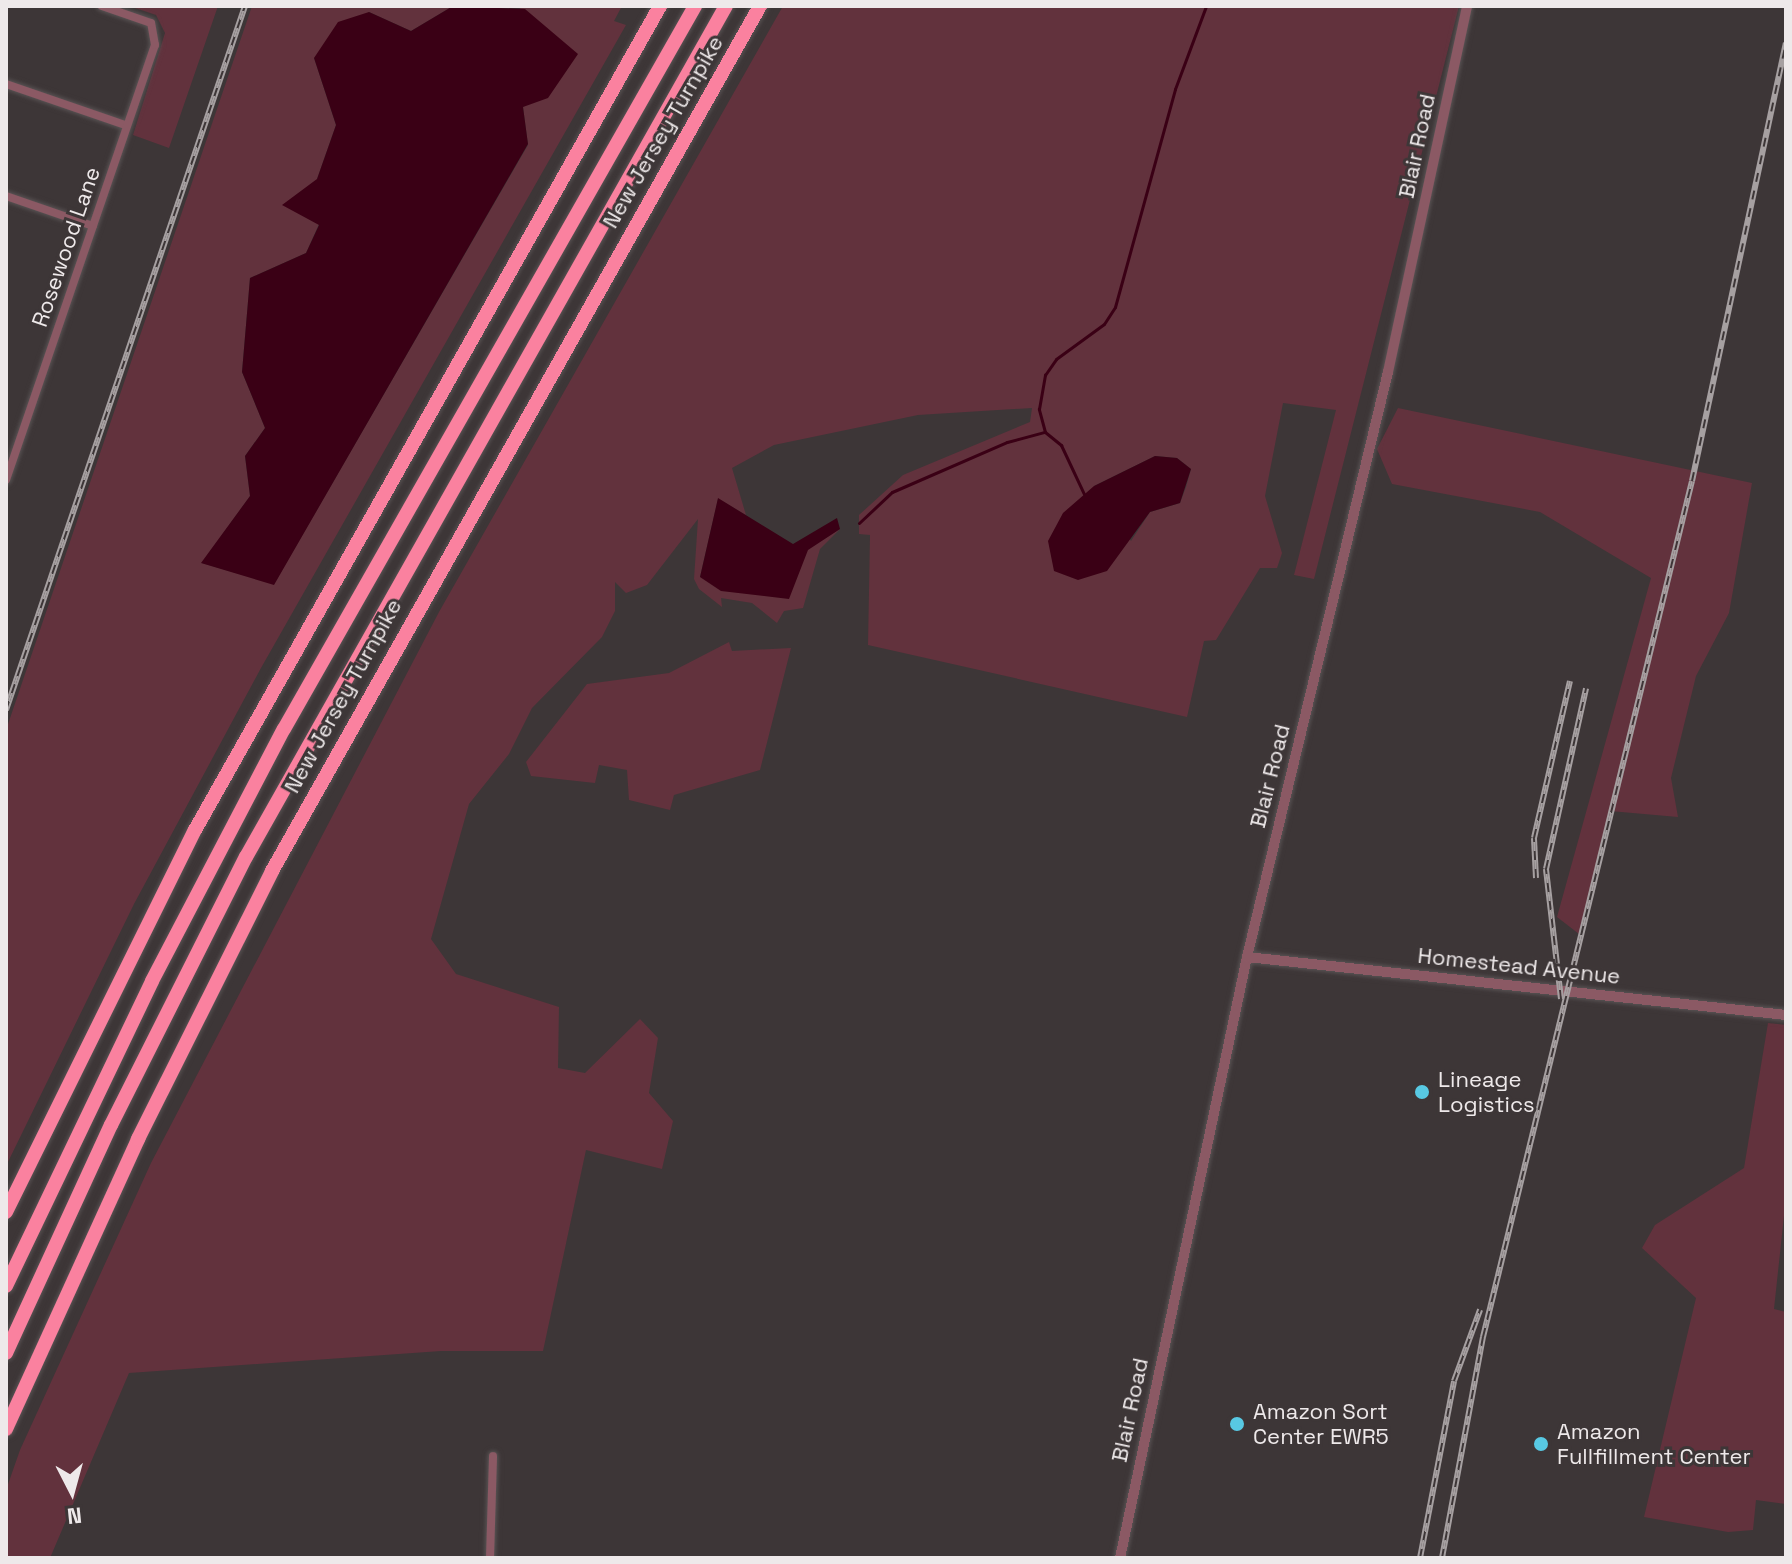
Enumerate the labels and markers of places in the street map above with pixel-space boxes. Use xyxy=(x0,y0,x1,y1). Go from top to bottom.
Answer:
place label: Lineage Logistics xyxy=(1438,1066,1535,1118)
marker: Lineage Logistics xyxy=(1413,1083,1431,1101)
place label: Amazon Sort Center EWR5 xyxy=(1253,1398,1389,1450)
marker: Amazon Sort Center EWR5 xyxy=(1228,1415,1246,1433)
place label: Amazon Fullfillment Center xyxy=(1557,1418,1751,1470)
marker: Amazon Fullfillment Center xyxy=(1532,1435,1550,1453)

